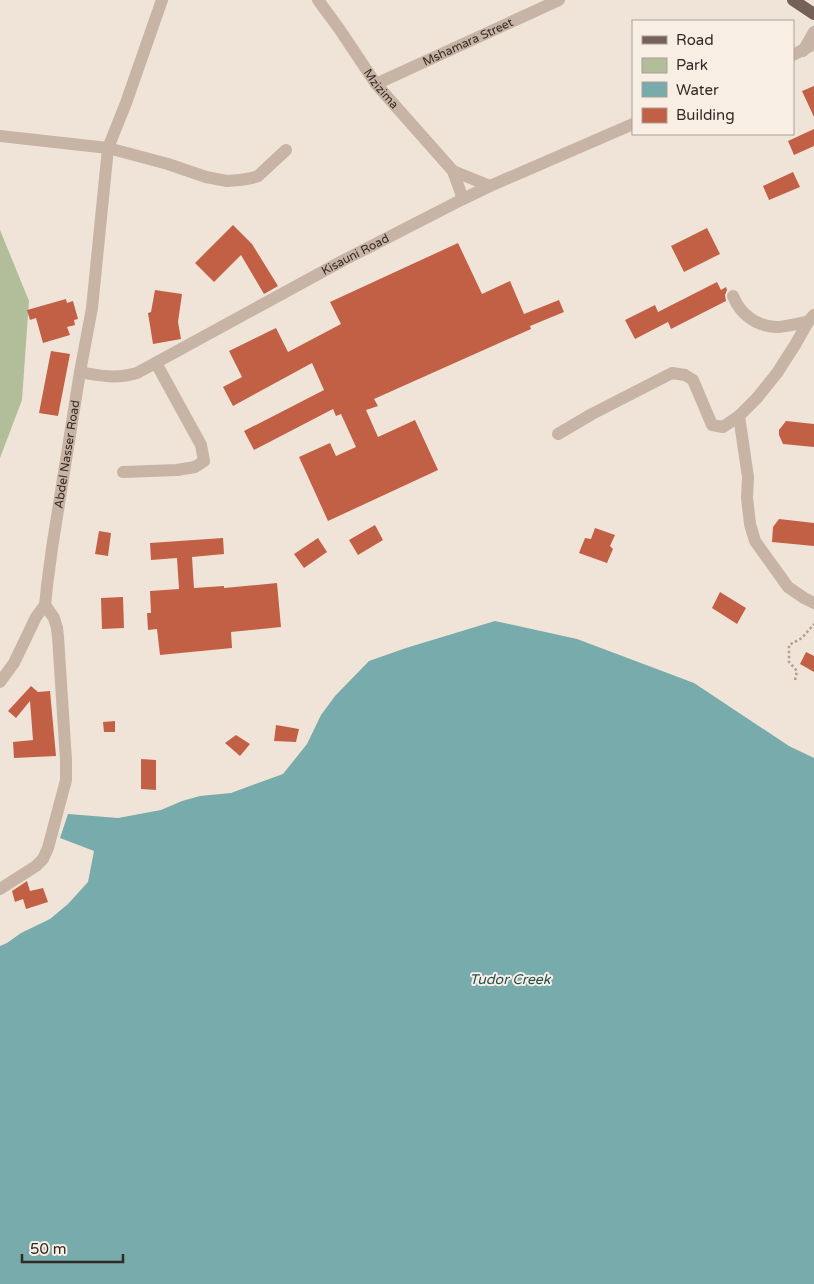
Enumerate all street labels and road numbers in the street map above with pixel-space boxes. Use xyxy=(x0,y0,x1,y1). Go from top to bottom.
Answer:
street label: Mshamara Street xyxy=(420,15,516,69)
street label: Mzizima xyxy=(361,66,402,112)
street label: Kisauni Road xyxy=(319,231,391,278)
street label: Abdel Nasser Road xyxy=(51,399,82,509)

